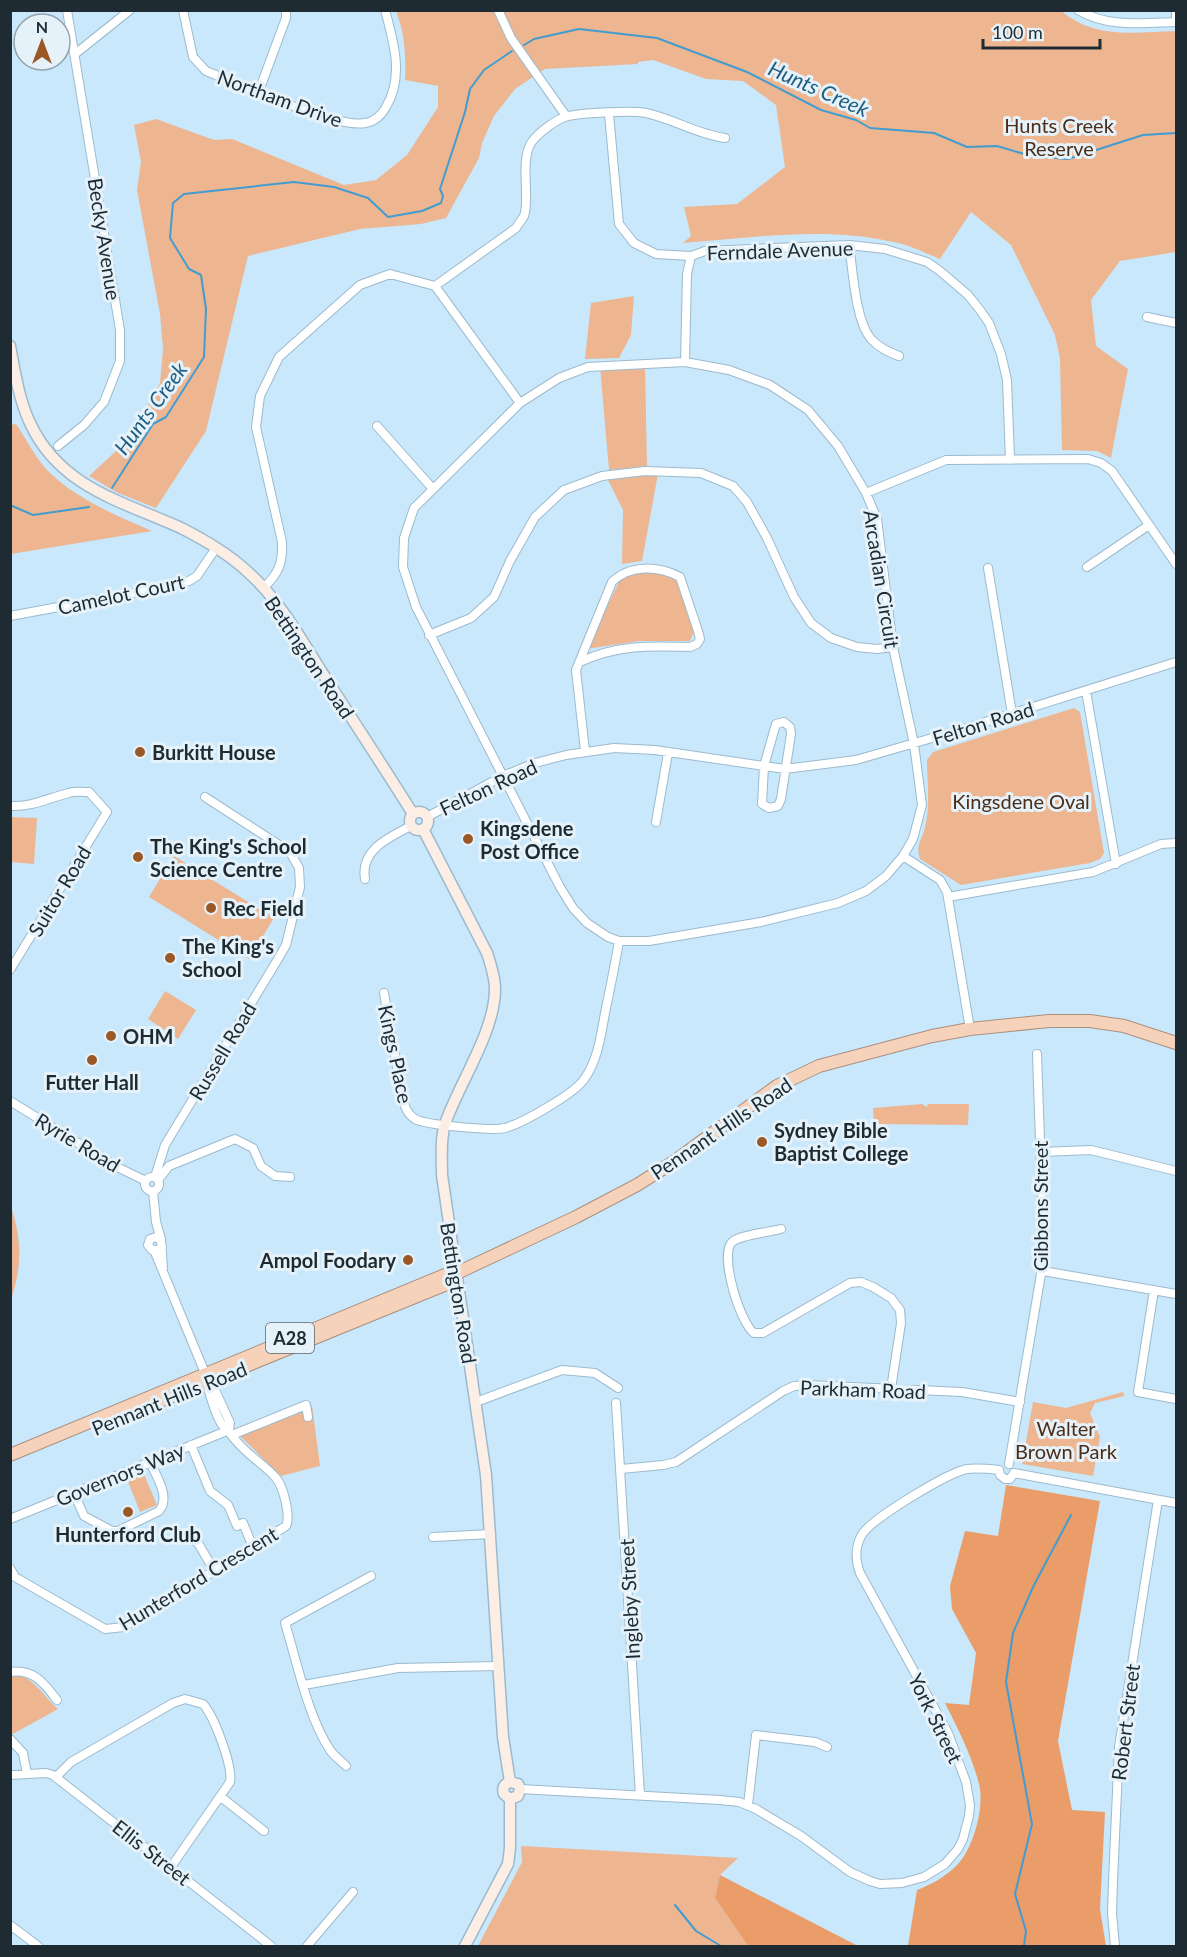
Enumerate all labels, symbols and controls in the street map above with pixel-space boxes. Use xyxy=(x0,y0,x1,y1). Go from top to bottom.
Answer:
north arrow xyxy=(12,12,72,72)
scale bar xyxy=(983,12,1100,50)
text: N xyxy=(36,17,48,36)
text: 100 m xyxy=(992,21,1043,43)
water label: Hunts Creek xyxy=(765,55,874,122)
street label: Northam Drive xyxy=(214,64,346,132)
park label: Hunts Creek Reserve xyxy=(1004,113,1115,160)
street label: Becky Avenue xyxy=(83,176,127,302)
street label: Ferndale Avenue xyxy=(706,235,854,265)
water label: Hunts Creek xyxy=(108,356,192,459)
street label: Arcadian Circuit xyxy=(859,508,905,650)
street label: Camelot Court xyxy=(56,569,186,619)
street label: Bettington Road xyxy=(260,591,360,723)
street label: Felton Road xyxy=(929,696,1037,750)
place label: Burkitt House xyxy=(152,740,276,764)
marker: Burkitt House xyxy=(133,745,147,759)
street label: Felton Road xyxy=(435,754,541,820)
park label: Kingsdene Oval xyxy=(952,789,1090,813)
place label: Kingsdene Post Office xyxy=(480,816,579,863)
marker: Kingsdene Post Office xyxy=(461,832,475,846)
place label: The King's School Science Centre xyxy=(150,834,307,881)
street label: Suitor Road xyxy=(23,841,95,941)
marker: The King's School Science Centre xyxy=(131,850,145,864)
place label: Rec Field xyxy=(223,896,304,920)
marker: Rec Field xyxy=(204,901,218,915)
place label: The King's School xyxy=(182,934,274,981)
marker: The King's School xyxy=(163,951,177,965)
street label: Russell Road xyxy=(183,998,261,1104)
street label: Kings Place xyxy=(374,1003,418,1105)
place label: OHM xyxy=(123,1024,173,1048)
marker: OHM xyxy=(104,1029,118,1043)
marker: Futter Hall xyxy=(85,1053,99,1067)
place label: Futter Hall xyxy=(45,1070,139,1094)
street label: Pennant Hills Road xyxy=(646,1072,796,1184)
street label: Ryrie Road xyxy=(31,1107,125,1177)
place label: Sydney Bible Baptist College xyxy=(774,1118,909,1165)
marker: Sydney Bible Baptist College xyxy=(755,1135,769,1149)
street label: Gibbons Street xyxy=(1028,1141,1052,1271)
street label: Bettington Road xyxy=(436,1221,482,1365)
place label: Ampol Foodary xyxy=(259,1248,396,1272)
marker: Ampol Foodary xyxy=(401,1253,415,1267)
road number: A28 xyxy=(266,1323,314,1353)
street label: Pennant Hills Road xyxy=(88,1356,250,1440)
street label: Parkham Road xyxy=(800,1375,926,1403)
park label: Walter Brown Park xyxy=(1015,1416,1118,1463)
street label: Governors Way xyxy=(52,1437,188,1511)
marker: Hunterford Club xyxy=(121,1505,135,1519)
street label: Hunterford Crescent xyxy=(114,1521,282,1635)
place label: Hunterford Club xyxy=(55,1522,201,1546)
street label: Ingleby Street xyxy=(614,1538,644,1660)
street label: Robert Street xyxy=(1106,1662,1144,1782)
street label: York Street xyxy=(904,1669,968,1767)
street label: Ellis Street xyxy=(108,1814,196,1890)

